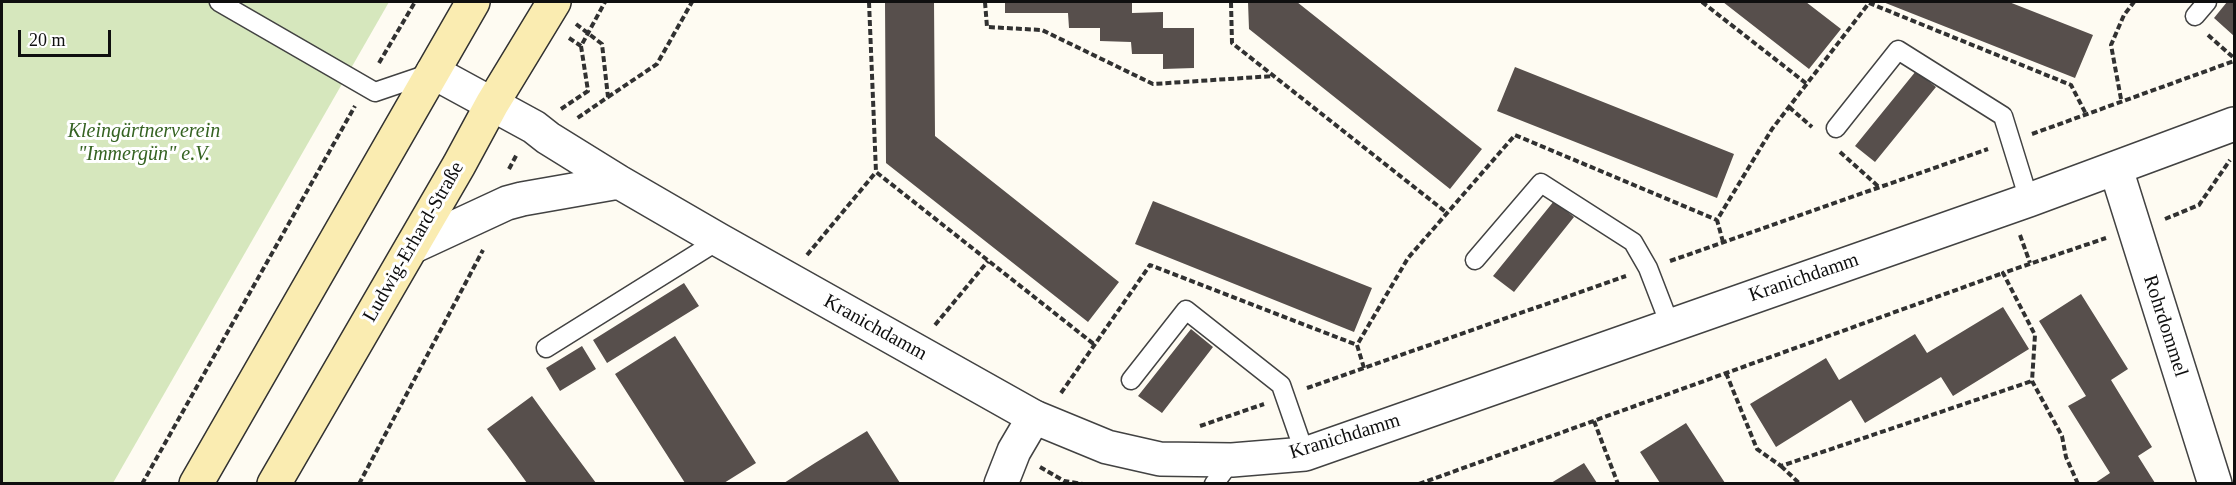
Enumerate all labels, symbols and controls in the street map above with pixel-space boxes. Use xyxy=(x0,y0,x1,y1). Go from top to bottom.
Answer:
scale bar xyxy=(21,18,114,56)
text: 20 m xyxy=(29,30,66,50)
park label: Kleingärtnerverein "Immergün" e.V. xyxy=(68,120,220,167)
street label: Ludwig-Erhard-Straße xyxy=(358,158,470,326)
street label: Kranichdamm xyxy=(1746,248,1862,308)
street label: Rohrdommel xyxy=(2137,272,2193,380)
street label: Kranichdamm xyxy=(819,290,931,366)
street label: Kranichdamm xyxy=(1287,409,1403,465)

